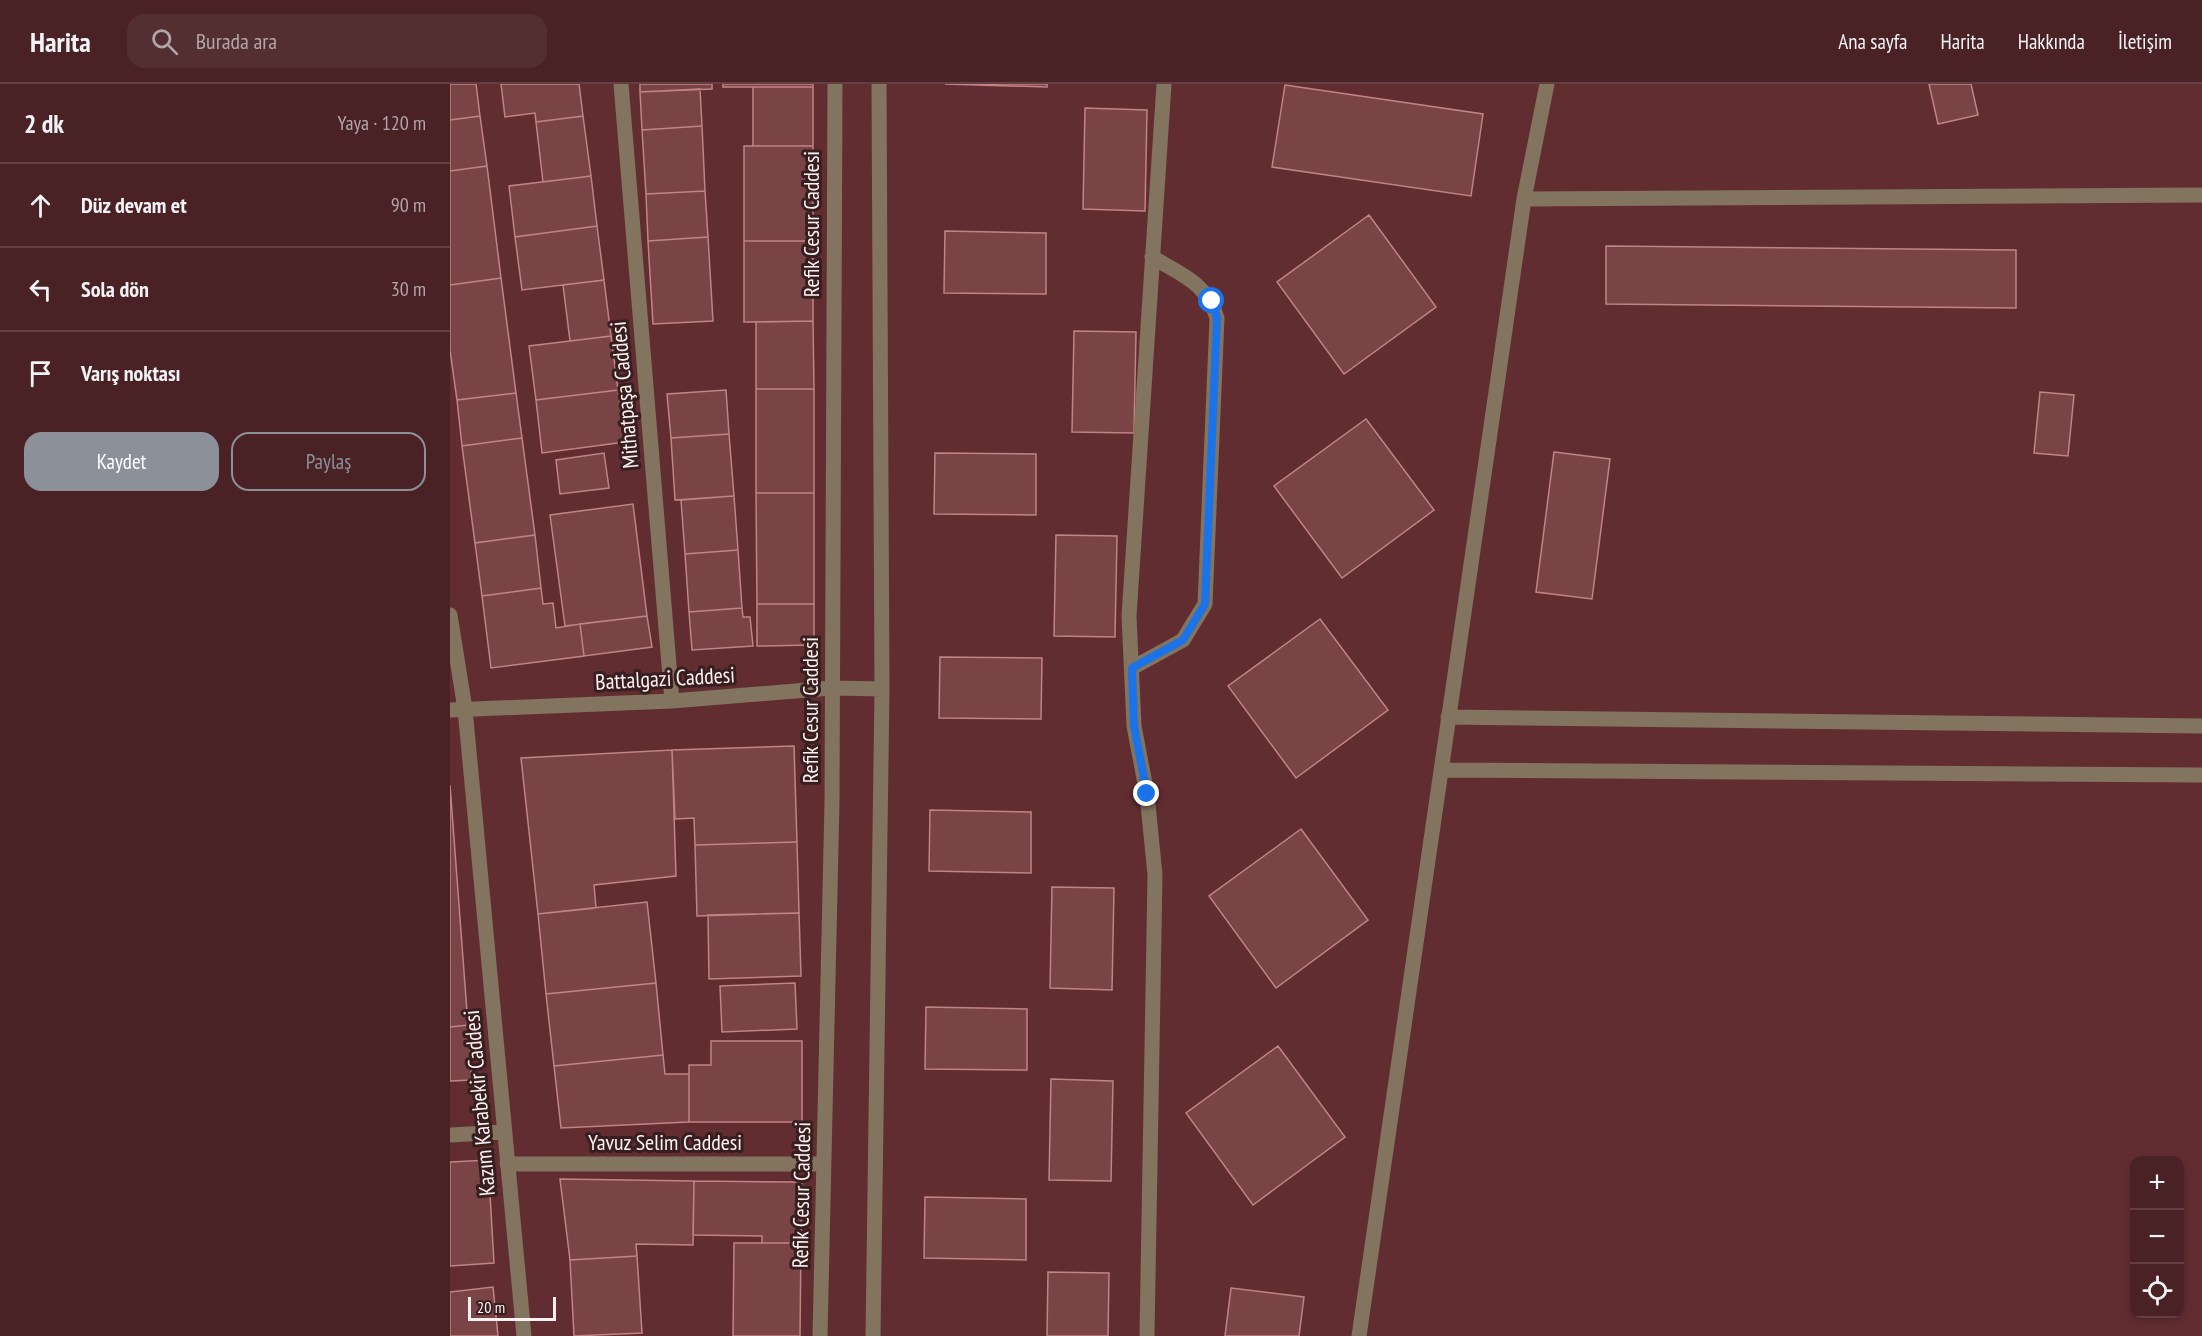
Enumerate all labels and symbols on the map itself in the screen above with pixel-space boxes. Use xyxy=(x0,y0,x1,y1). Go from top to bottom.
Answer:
street label: Refik Cesur Caddesi xyxy=(797,151,825,297)
route start xyxy=(1198,287,1224,313)
street label: Mithatpaşa Caddesi xyxy=(604,320,644,470)
street label: Refik Cesur Caddesi xyxy=(796,637,824,783)
street label: Battalgazi Caddesi xyxy=(594,660,736,696)
route end xyxy=(1133,780,1159,806)
street label: Kazım Karabekir Caddesi xyxy=(457,1009,501,1197)
street label: Refik Cesur Caddesi xyxy=(786,1122,816,1268)
street label: Yavuz Selim Caddesi xyxy=(588,1128,742,1156)
scale bar xyxy=(468,1294,556,1322)

